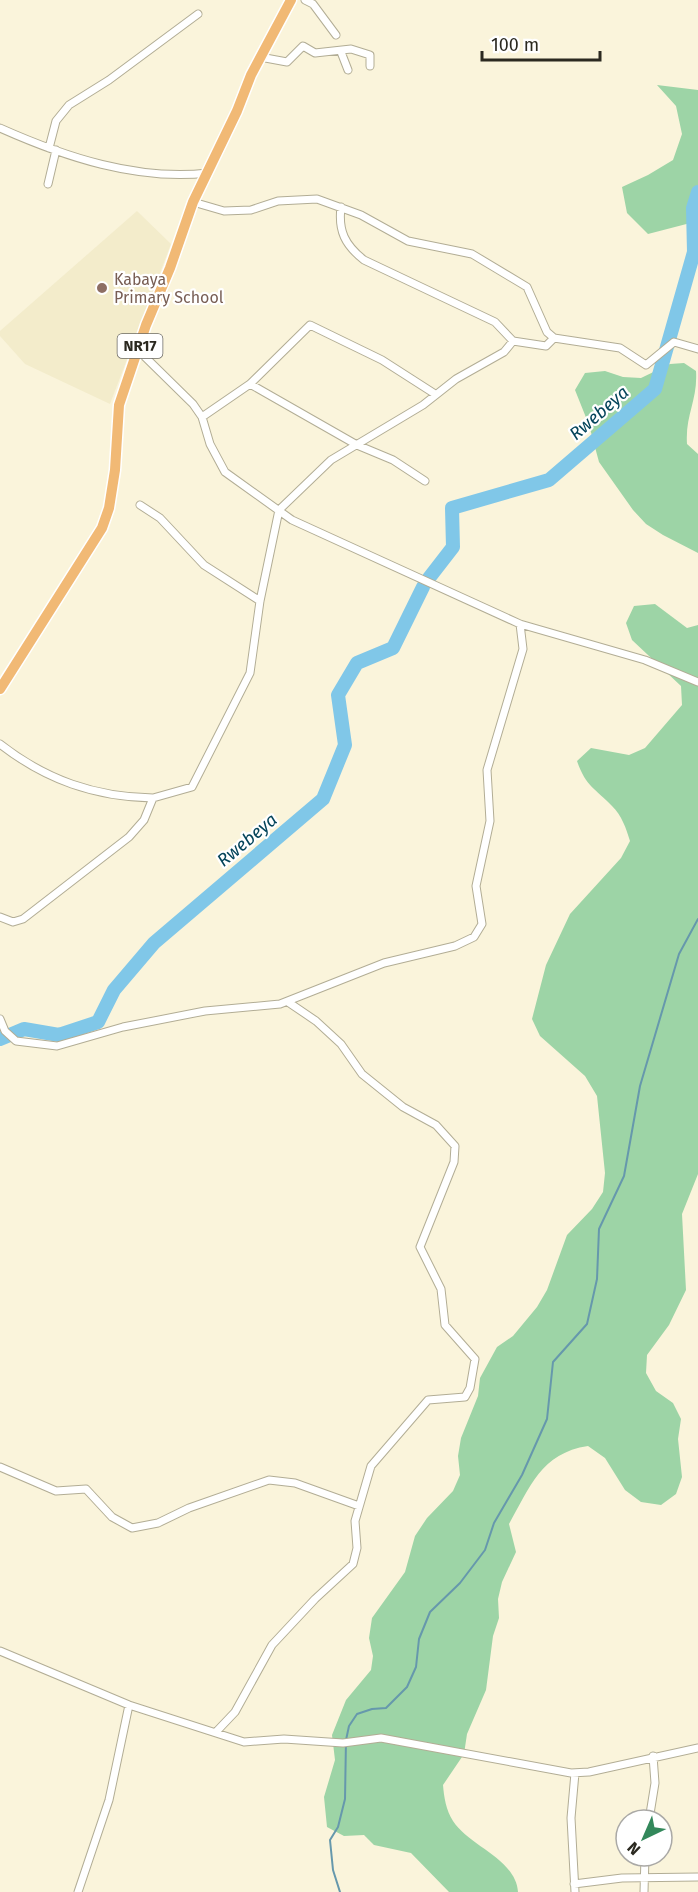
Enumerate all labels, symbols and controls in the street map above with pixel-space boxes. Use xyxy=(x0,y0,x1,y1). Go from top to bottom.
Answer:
scale bar xyxy=(482,24,600,62)
text: 100 m xyxy=(491,34,539,56)
place label: Kabaya Primary School xyxy=(114,270,224,307)
marker: Kabaya Primary School xyxy=(95,281,109,295)
road number: NR17 xyxy=(118,334,162,358)
water label: Rwebeya xyxy=(565,381,633,445)
water label: Rwebeya xyxy=(213,809,281,871)
north arrow xyxy=(614,1808,674,1868)
text: N xyxy=(624,1838,644,1859)

